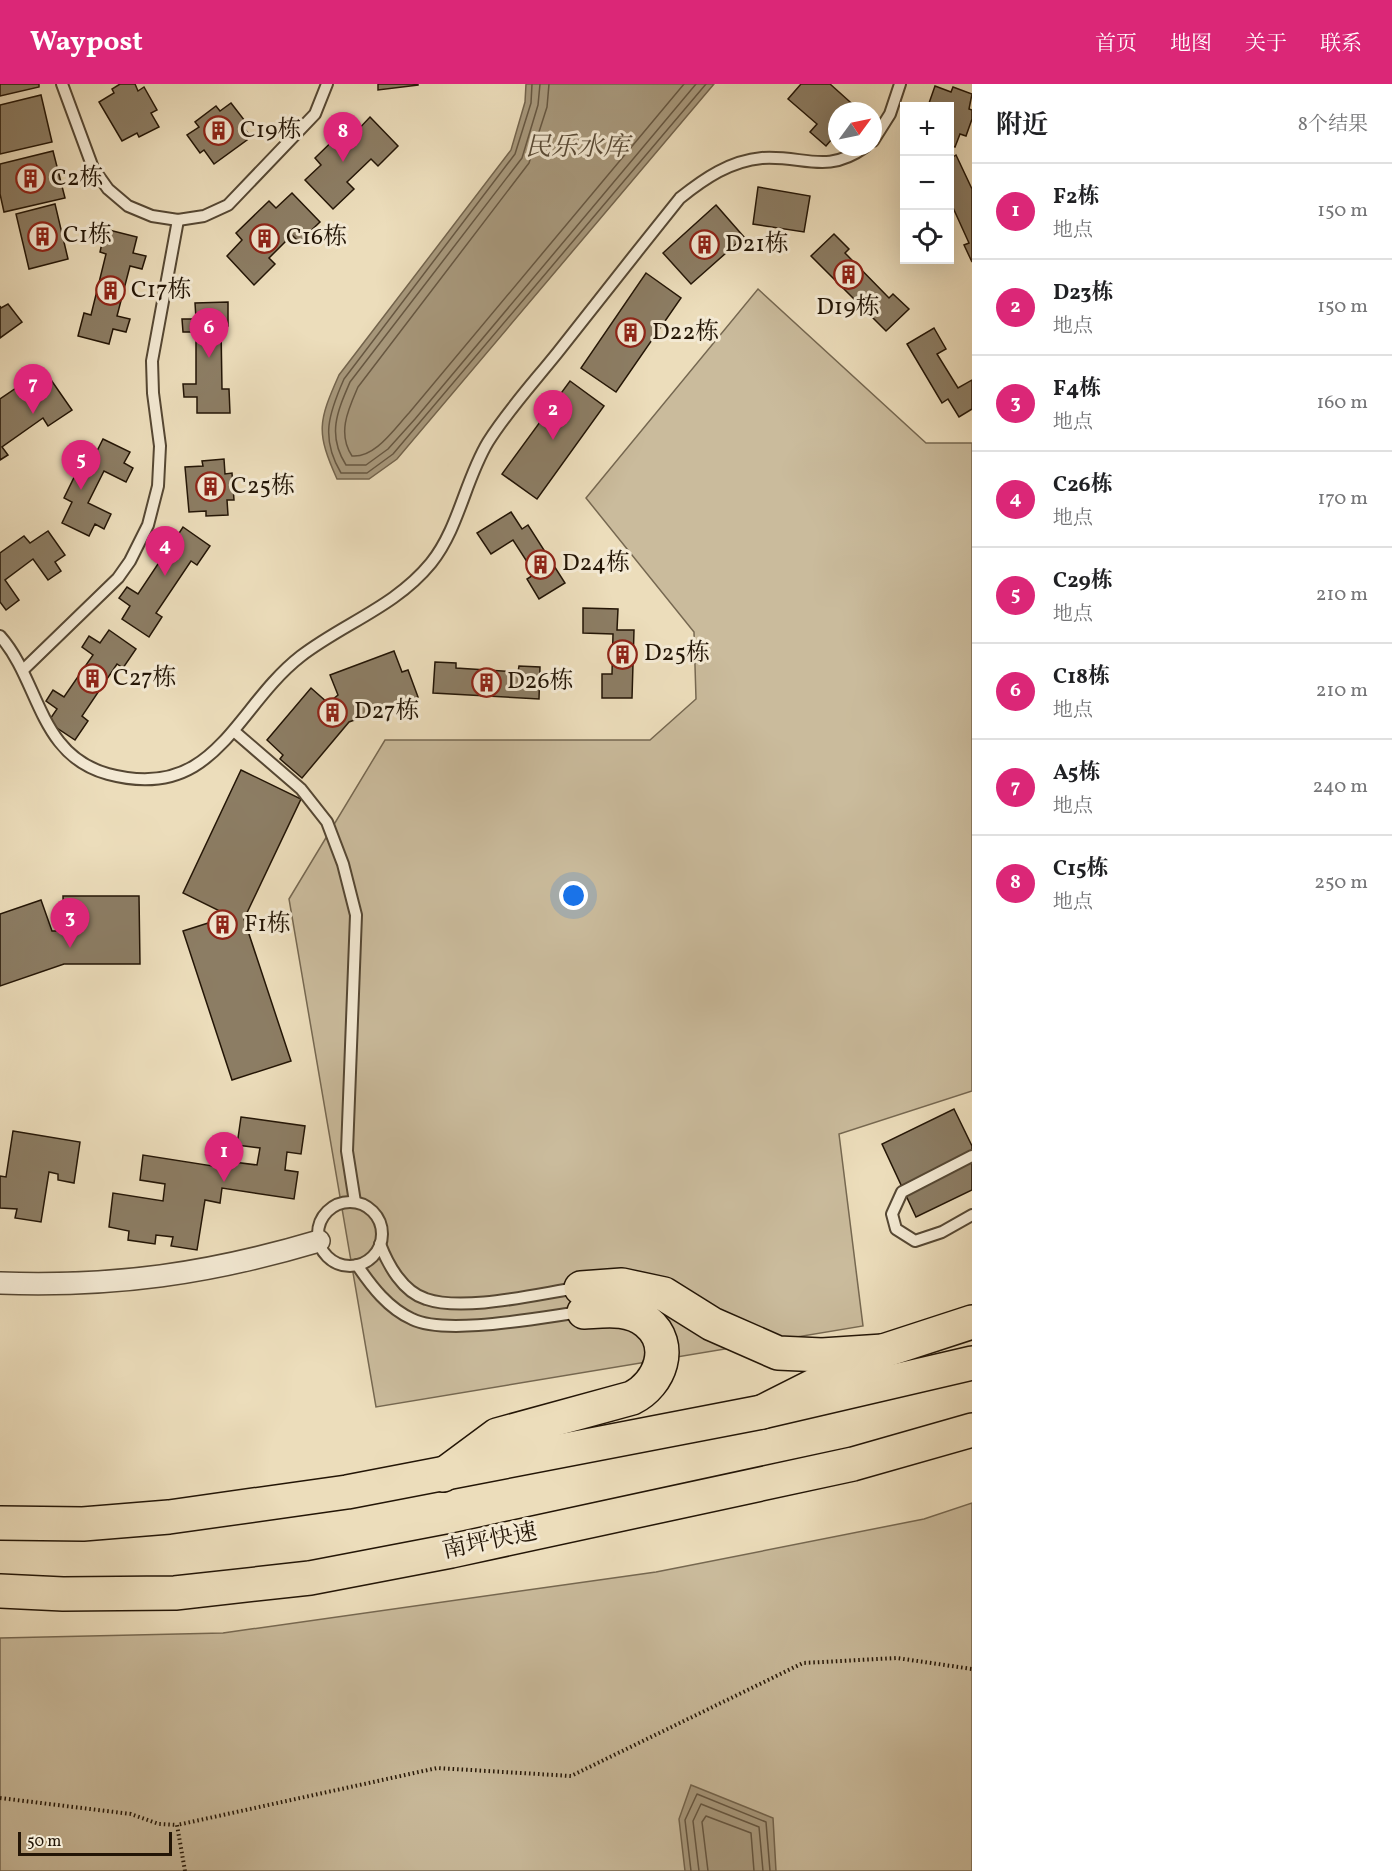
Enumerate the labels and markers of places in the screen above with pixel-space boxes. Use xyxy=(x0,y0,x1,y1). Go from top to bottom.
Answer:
pin: 8 xyxy=(324,112,362,162)
place label: C19栋 xyxy=(240,114,301,148)
building icon: C19栋 xyxy=(203,115,235,147)
place label: C2栋 xyxy=(51,162,104,196)
building icon: C2栋 xyxy=(14,163,46,195)
place label: C1栋 xyxy=(63,219,112,253)
building icon: C1栋 xyxy=(26,220,58,252)
place label: C16栋 xyxy=(286,221,347,255)
building icon: C16栋 xyxy=(249,222,281,254)
place label: D21栋 xyxy=(725,228,789,262)
building icon: D21栋 xyxy=(688,229,720,261)
building icon: D19栋 xyxy=(832,259,864,291)
place label: C17栋 xyxy=(131,274,192,308)
building icon: C17栋 xyxy=(94,275,126,307)
place label: D19栋 xyxy=(816,291,880,325)
pin: 6 xyxy=(190,308,228,358)
place label: D22栋 xyxy=(652,316,719,350)
building icon: D22栋 xyxy=(615,317,647,349)
pin: 7 xyxy=(14,364,52,414)
pin: 2 xyxy=(534,390,572,440)
pin: 5 xyxy=(62,440,100,490)
place label: C25栋 xyxy=(231,470,295,504)
building icon: C25栋 xyxy=(194,471,226,503)
pin: 4 xyxy=(146,526,184,576)
place label: D24栋 xyxy=(562,547,630,581)
building icon: D24栋 xyxy=(525,548,557,580)
place label: D25栋 xyxy=(644,637,710,671)
building icon: D25栋 xyxy=(607,638,639,670)
place label: C27栋 xyxy=(113,662,177,696)
building icon: C27栋 xyxy=(76,663,108,695)
place label: D26栋 xyxy=(507,665,574,699)
building icon: D26栋 xyxy=(470,666,502,698)
place label: D27栋 xyxy=(354,695,419,729)
building icon: D27栋 xyxy=(317,696,349,728)
pin: 3 xyxy=(50,898,90,948)
place label: F1栋 xyxy=(244,908,291,942)
building icon: F1栋 xyxy=(207,909,239,941)
pin: 1 xyxy=(204,1132,244,1182)

